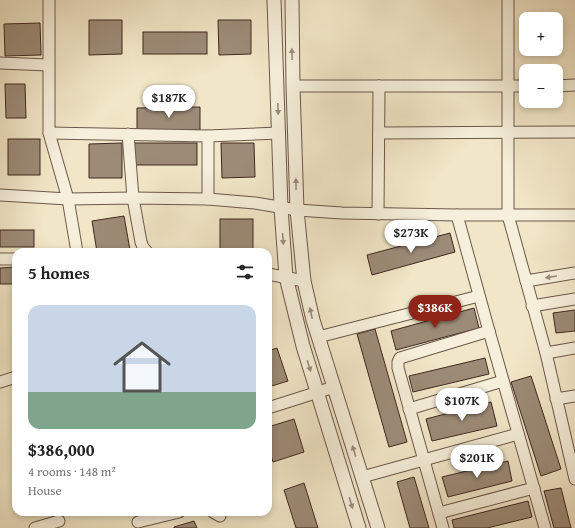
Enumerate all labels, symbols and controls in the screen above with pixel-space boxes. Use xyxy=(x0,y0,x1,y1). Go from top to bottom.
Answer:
map controls xyxy=(519,12,563,108)
button: + xyxy=(519,12,563,56)
one-way arrow xyxy=(289,47,295,60)
button: − xyxy=(519,64,563,108)
pin: $187K xyxy=(141,85,197,119)
text: $187K xyxy=(151,88,187,107)
one-way arrow xyxy=(275,103,281,116)
one-way arrow xyxy=(293,177,299,190)
pin: $273K xyxy=(383,220,439,254)
text: $273K xyxy=(393,223,429,242)
one-way arrow xyxy=(279,233,286,245)
text: 5 homes xyxy=(28,260,90,285)
icon: filters xyxy=(234,261,256,283)
one-way arrow xyxy=(545,274,557,280)
pin: $386K xyxy=(407,295,463,329)
text: $386K xyxy=(417,298,453,317)
one-way arrow xyxy=(308,307,314,319)
icon: home xyxy=(106,331,178,403)
one-way arrow xyxy=(307,360,313,372)
pin: $107K xyxy=(434,388,490,422)
text: $107K xyxy=(444,391,480,410)
text: $386,000 xyxy=(28,437,94,462)
one-way arrow xyxy=(351,444,357,456)
pin: $201K xyxy=(449,445,505,479)
text: $201K xyxy=(459,448,495,467)
text: 4 rooms · 148 m² xyxy=(28,462,116,481)
text: House xyxy=(28,481,62,500)
one-way arrow xyxy=(349,498,355,510)

